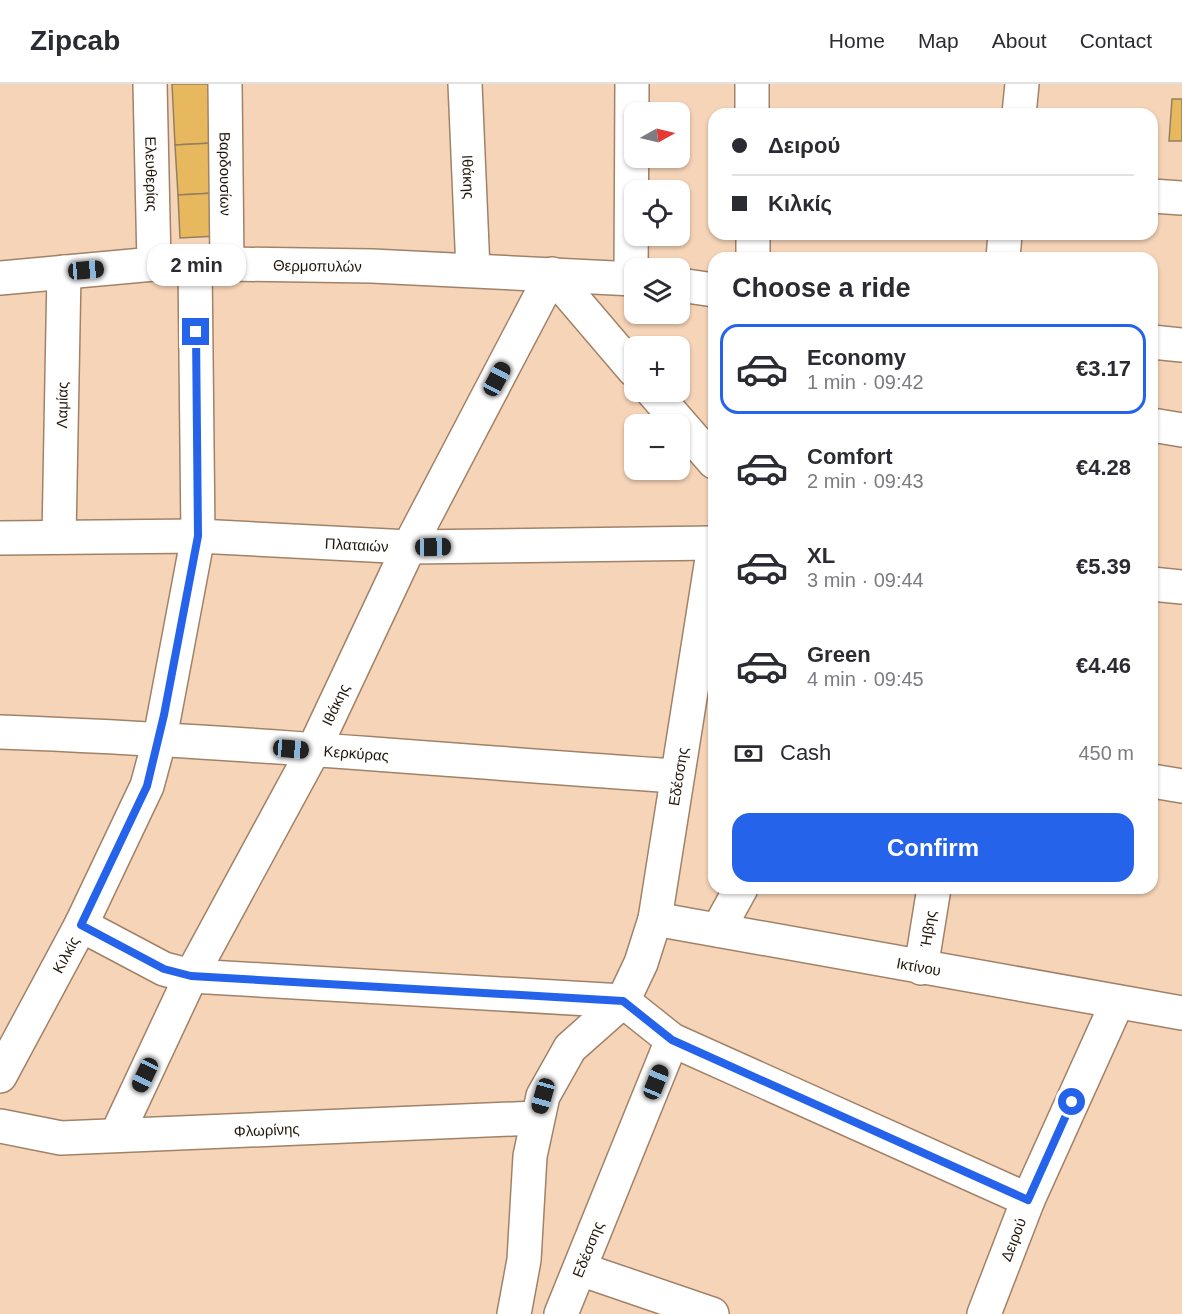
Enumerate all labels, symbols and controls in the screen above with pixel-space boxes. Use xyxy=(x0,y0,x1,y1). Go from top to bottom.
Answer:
text: Zipcab xyxy=(30,25,120,56)
text: Home xyxy=(829,29,885,52)
text: Map xyxy=(918,29,959,52)
text: About xyxy=(992,29,1047,52)
text: Contact xyxy=(1080,29,1152,52)
north arrow xyxy=(624,102,690,168)
map controls xyxy=(624,102,690,480)
street label: Βαρδουσίων xyxy=(217,132,235,216)
text: Δειρού xyxy=(768,133,840,158)
street label: Ελευθερίας xyxy=(143,136,161,212)
street label: Ιθάκης xyxy=(460,154,478,199)
button: locate xyxy=(624,180,690,246)
text: Κιλκίς xyxy=(768,191,832,216)
callout: 2 min xyxy=(146,245,246,287)
text: 2 min xyxy=(170,254,223,276)
street label: Θερμοπυλών xyxy=(273,256,362,274)
button: layers xyxy=(624,258,690,324)
car xyxy=(67,259,105,281)
text: Choose a ride xyxy=(732,273,911,303)
route end xyxy=(182,318,209,345)
button: + xyxy=(624,336,690,402)
icon: car xyxy=(735,342,789,396)
text: Economy xyxy=(807,345,906,370)
text: €3.17 xyxy=(1076,356,1131,381)
car xyxy=(481,359,513,399)
text: 1 min · 09:42 xyxy=(807,371,924,393)
street label: Λαμίας xyxy=(53,382,70,428)
button: − xyxy=(624,414,690,480)
icon: car xyxy=(735,441,789,495)
text: Comfort xyxy=(807,444,893,469)
text: €4.28 xyxy=(1076,455,1131,480)
text: 2 min · 09:43 xyxy=(807,470,924,492)
street label: Πλαταιών xyxy=(325,534,389,554)
car xyxy=(415,538,451,556)
icon: car xyxy=(735,540,789,594)
text: XL xyxy=(807,543,835,568)
text: €5.39 xyxy=(1076,554,1131,579)
text: 3 min · 09:44 xyxy=(807,569,924,591)
icon: car xyxy=(735,639,789,693)
text: Green xyxy=(807,642,871,667)
text: €4.46 xyxy=(1076,653,1131,678)
text: 4 min · 09:45 xyxy=(807,668,924,690)
street label: Ιθάκης xyxy=(318,681,352,728)
icon: cash xyxy=(732,737,765,770)
car xyxy=(272,738,310,760)
text: Cash xyxy=(780,740,831,765)
street label: Κερκύρας xyxy=(323,742,390,764)
text: 450 m xyxy=(1078,742,1134,764)
street label: Εδέσσης xyxy=(665,746,691,807)
button: Confirm xyxy=(732,813,1134,882)
street label: Ήβης xyxy=(916,909,939,949)
street label: Κιλκίς xyxy=(49,933,82,976)
street label: Ικτίνου xyxy=(895,954,942,978)
car xyxy=(129,1055,161,1095)
car xyxy=(641,1062,671,1102)
car xyxy=(529,1076,557,1116)
route start xyxy=(1058,1088,1085,1115)
street label: Φλωρίνης xyxy=(233,1119,300,1139)
street label: Δειρού xyxy=(997,1215,1029,1263)
street label: Εδέσσης xyxy=(568,1219,606,1280)

